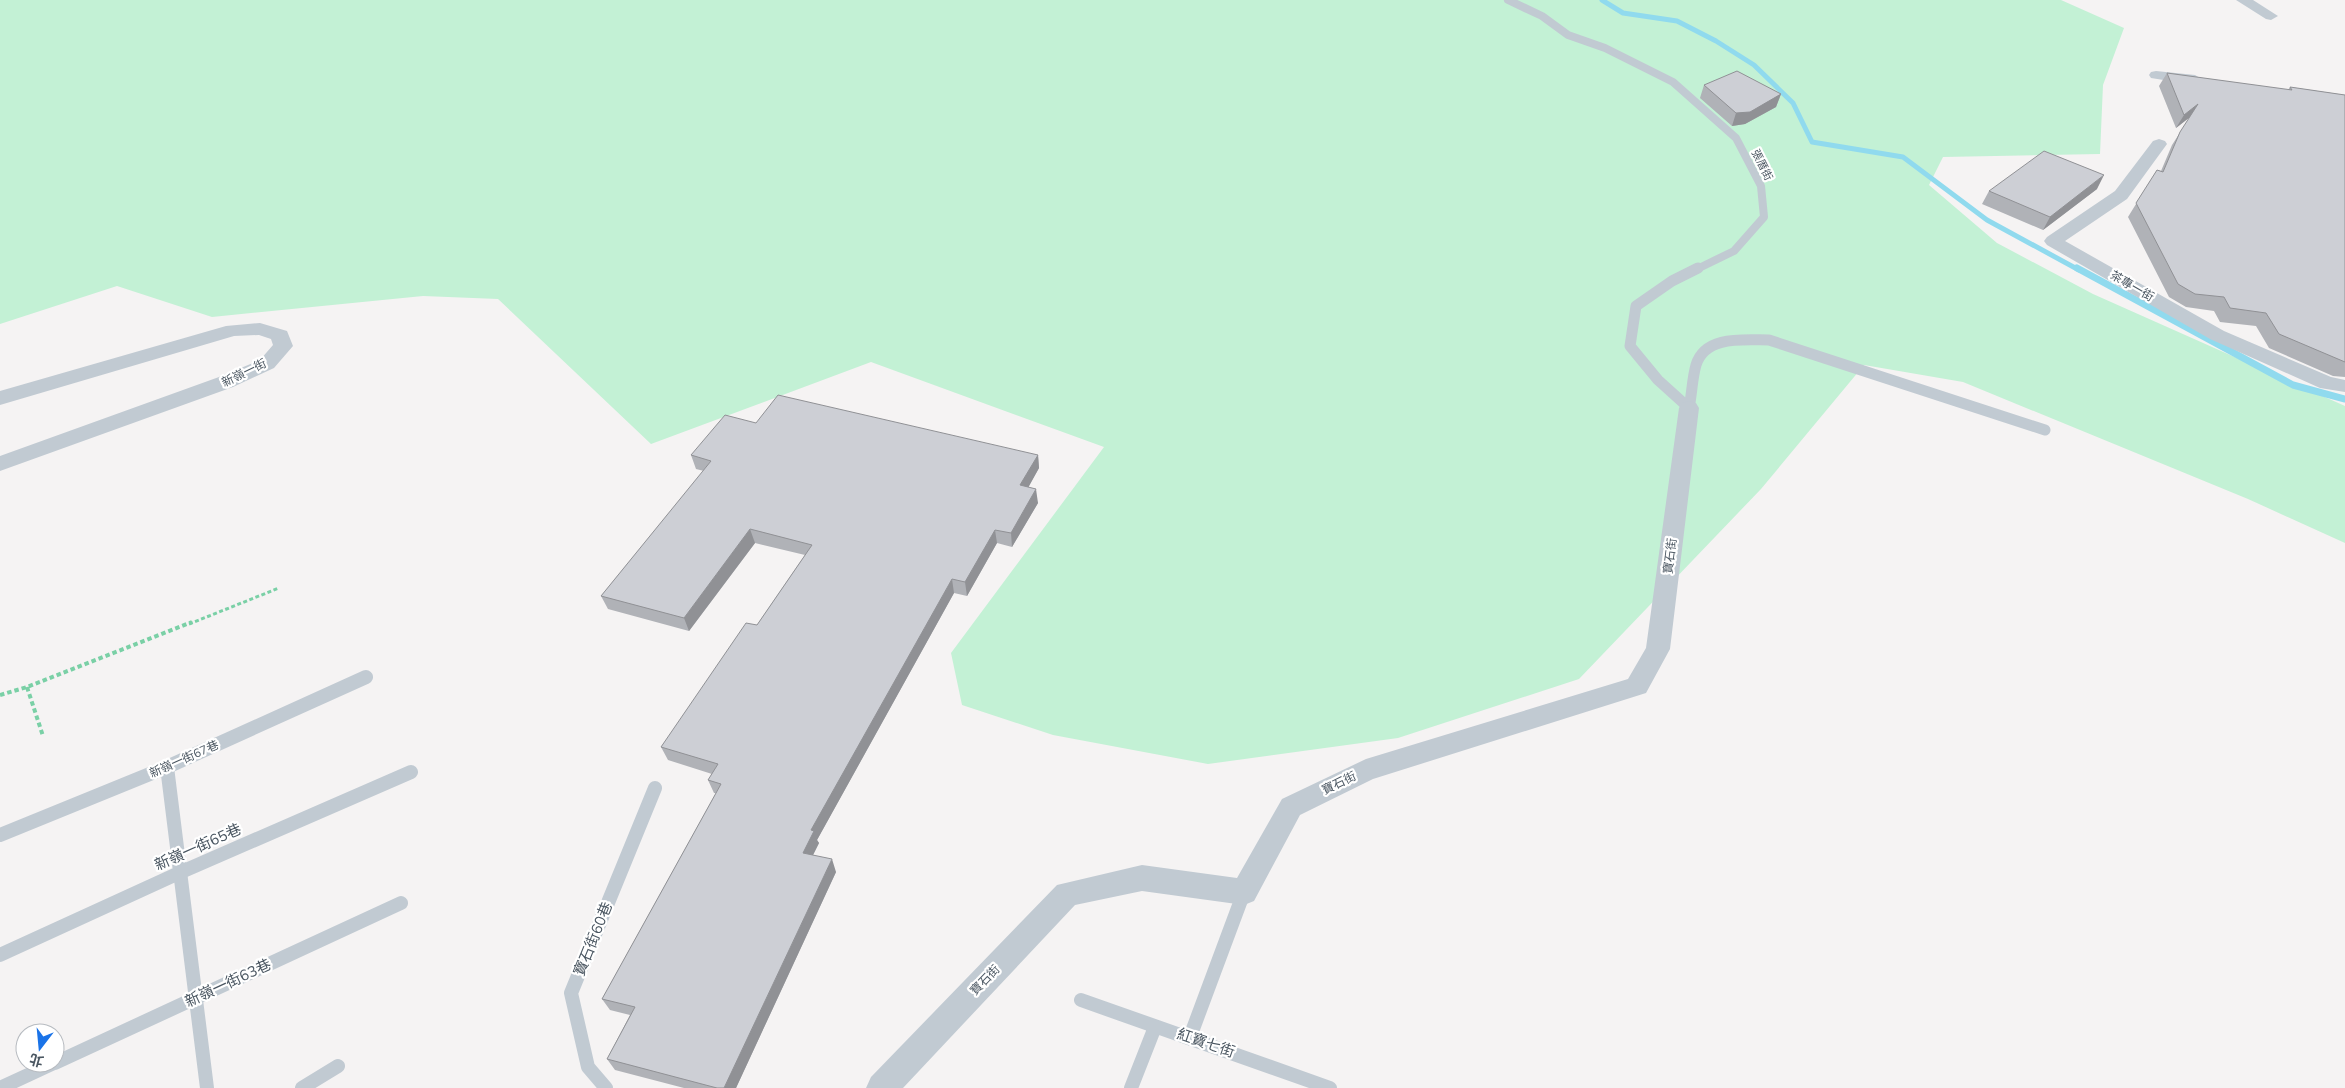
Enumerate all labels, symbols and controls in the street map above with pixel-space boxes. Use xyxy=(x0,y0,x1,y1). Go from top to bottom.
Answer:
street label: 張厝街 xyxy=(1748,147,1776,183)
street label: 茶專一街 xyxy=(2107,267,2157,305)
street label: 新嶺一街 xyxy=(219,355,269,391)
street label: 寶石街 xyxy=(1660,537,1680,575)
street label: 新嶺一街67巷 xyxy=(147,737,221,781)
street label: 寶石街 xyxy=(1319,768,1359,798)
street label: 新嶺一街65巷 xyxy=(151,819,245,875)
street label: 寶石街60巷 xyxy=(569,899,617,979)
street label: 新嶺一街63巷 xyxy=(182,954,274,1012)
street label: 寶石街 xyxy=(967,961,1003,999)
north arrow xyxy=(15,1023,65,1073)
street label: 紅寶七街 xyxy=(1174,1024,1238,1062)
text: 北 xyxy=(27,1049,46,1071)

